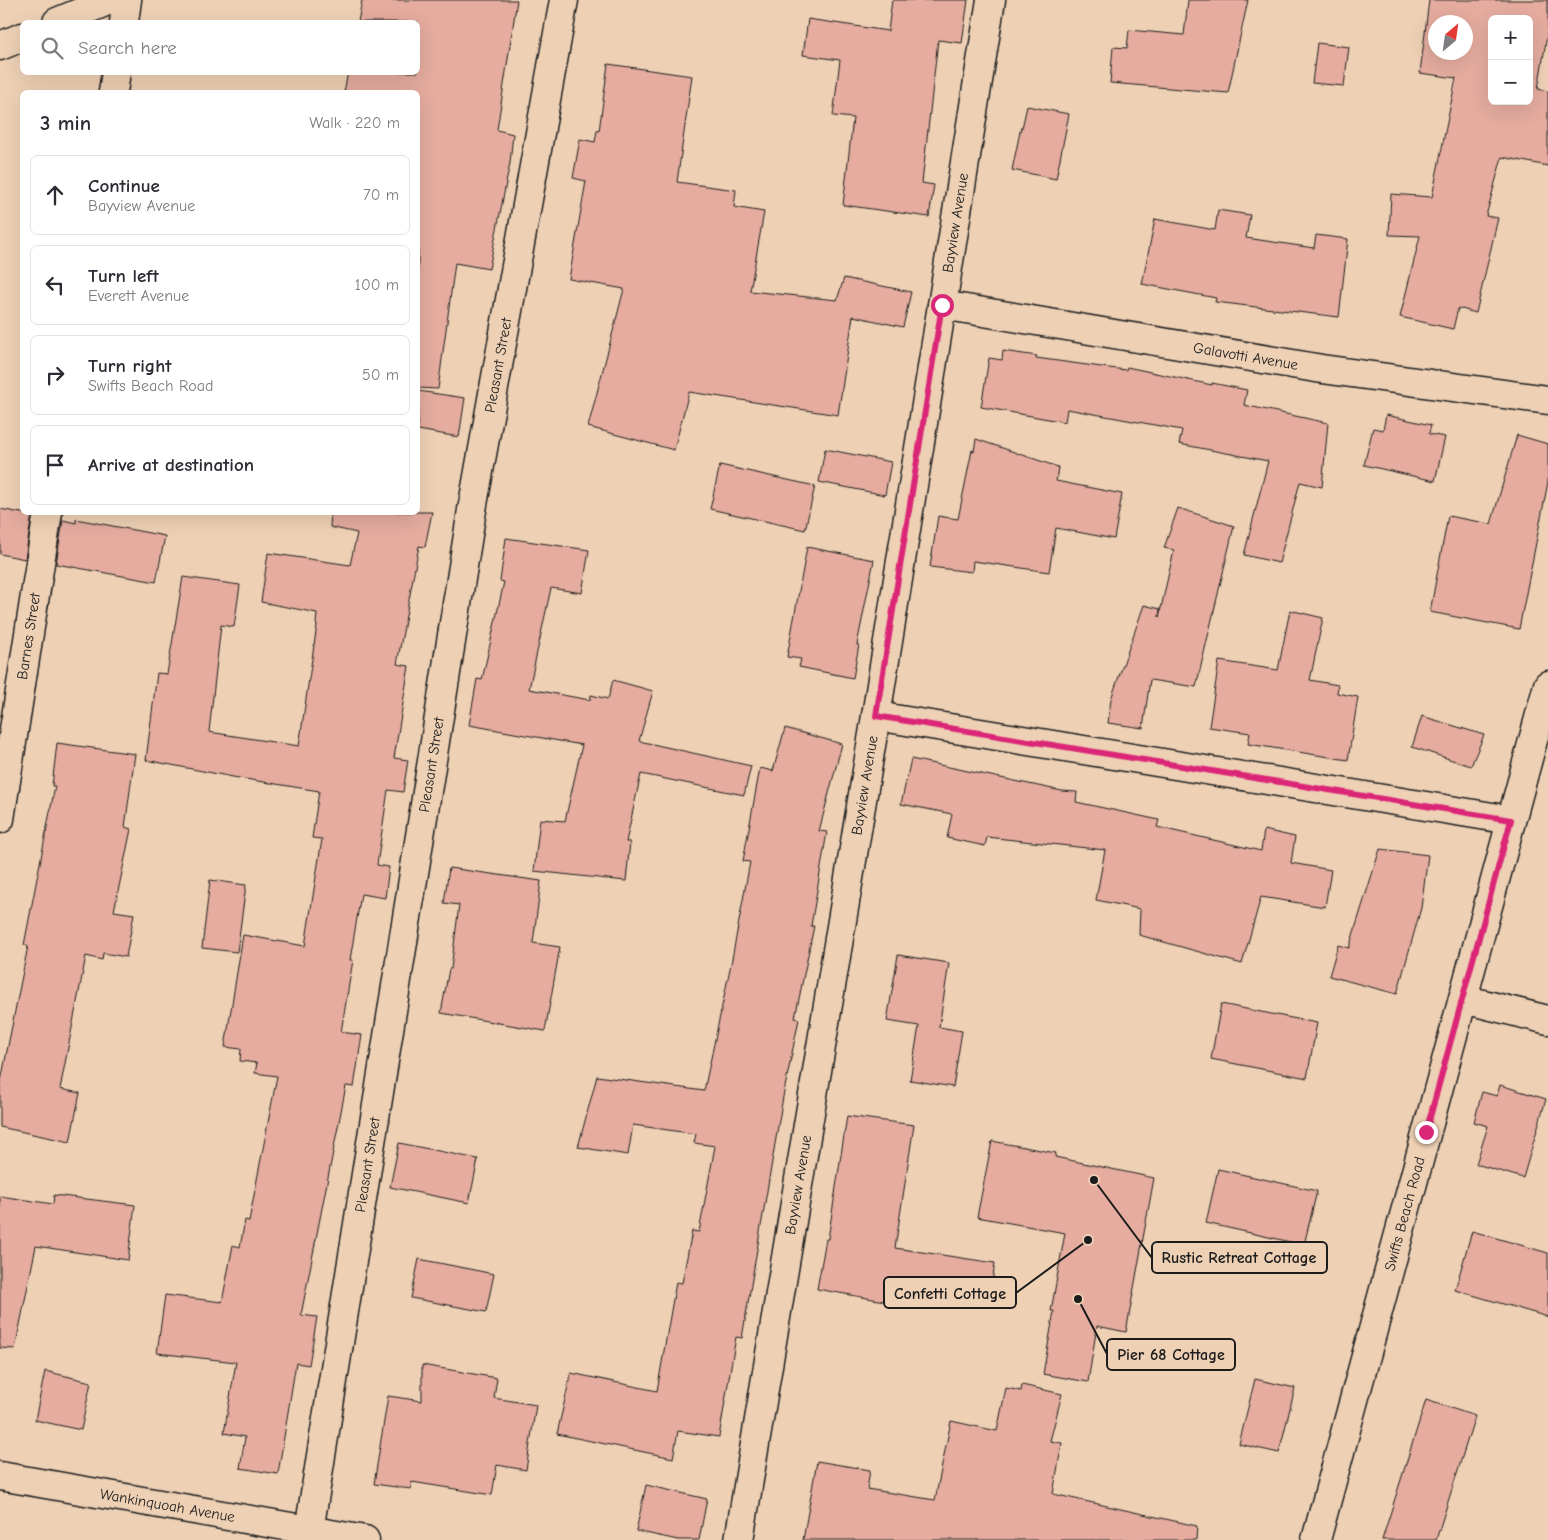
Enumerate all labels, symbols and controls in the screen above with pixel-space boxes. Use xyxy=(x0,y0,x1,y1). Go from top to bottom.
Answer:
north arrow xyxy=(1428,15,1473,60)
map controls xyxy=(1488,15,1533,105)
button: + xyxy=(1488,15,1533,60)
search box xyxy=(20,20,420,75)
icon: search xyxy=(38,34,66,62)
text: Search here xyxy=(78,37,177,59)
button: − xyxy=(1488,60,1533,105)
text: 3 min xyxy=(40,111,91,135)
text: Walk · 220 m xyxy=(309,114,400,132)
street label: Bayview Avenue xyxy=(938,171,972,274)
text: Continue xyxy=(88,175,160,197)
icon: ahead xyxy=(41,181,69,209)
text: 70 m xyxy=(363,186,399,204)
text: Bayview Avenue xyxy=(88,197,195,215)
text: Turn left xyxy=(88,265,159,287)
icon: left xyxy=(41,271,69,299)
text: 100 m xyxy=(355,276,399,294)
text: Everett Avenue xyxy=(88,287,189,305)
route start xyxy=(931,294,954,317)
street label: Pleasant Street xyxy=(481,316,516,414)
street label: Galavotti Avenue xyxy=(1192,338,1300,374)
text: Turn right xyxy=(88,355,172,377)
icon: right xyxy=(41,361,69,389)
text: 50 m xyxy=(362,366,399,384)
text: Swifts Beach Road xyxy=(88,377,213,395)
icon: arrive xyxy=(41,451,69,479)
text: Arrive at destination xyxy=(88,454,254,476)
street label: Barnes Street xyxy=(13,591,44,681)
street label: Pleasant Street xyxy=(415,715,448,814)
street label: Bayview Avenue xyxy=(847,734,882,836)
street label: Pleasant Street xyxy=(351,1115,384,1214)
route end xyxy=(1415,1121,1438,1144)
street label: Bayview Avenue xyxy=(781,1133,815,1236)
street label: Swifts Beach Road xyxy=(1380,1155,1429,1273)
callout: Rustic Retreat Cottage xyxy=(1152,1242,1327,1273)
text: Rustic Retreat Cottage xyxy=(1162,1249,1317,1267)
callout: Confetti Cottage xyxy=(884,1277,1016,1308)
text: Confetti Cottage xyxy=(894,1285,1006,1303)
callout: Pier 68 Cottage xyxy=(1107,1339,1235,1370)
text: Pier 68 Cottage xyxy=(1117,1346,1225,1364)
street label: Wankinquoah Avenue xyxy=(98,1485,237,1526)

